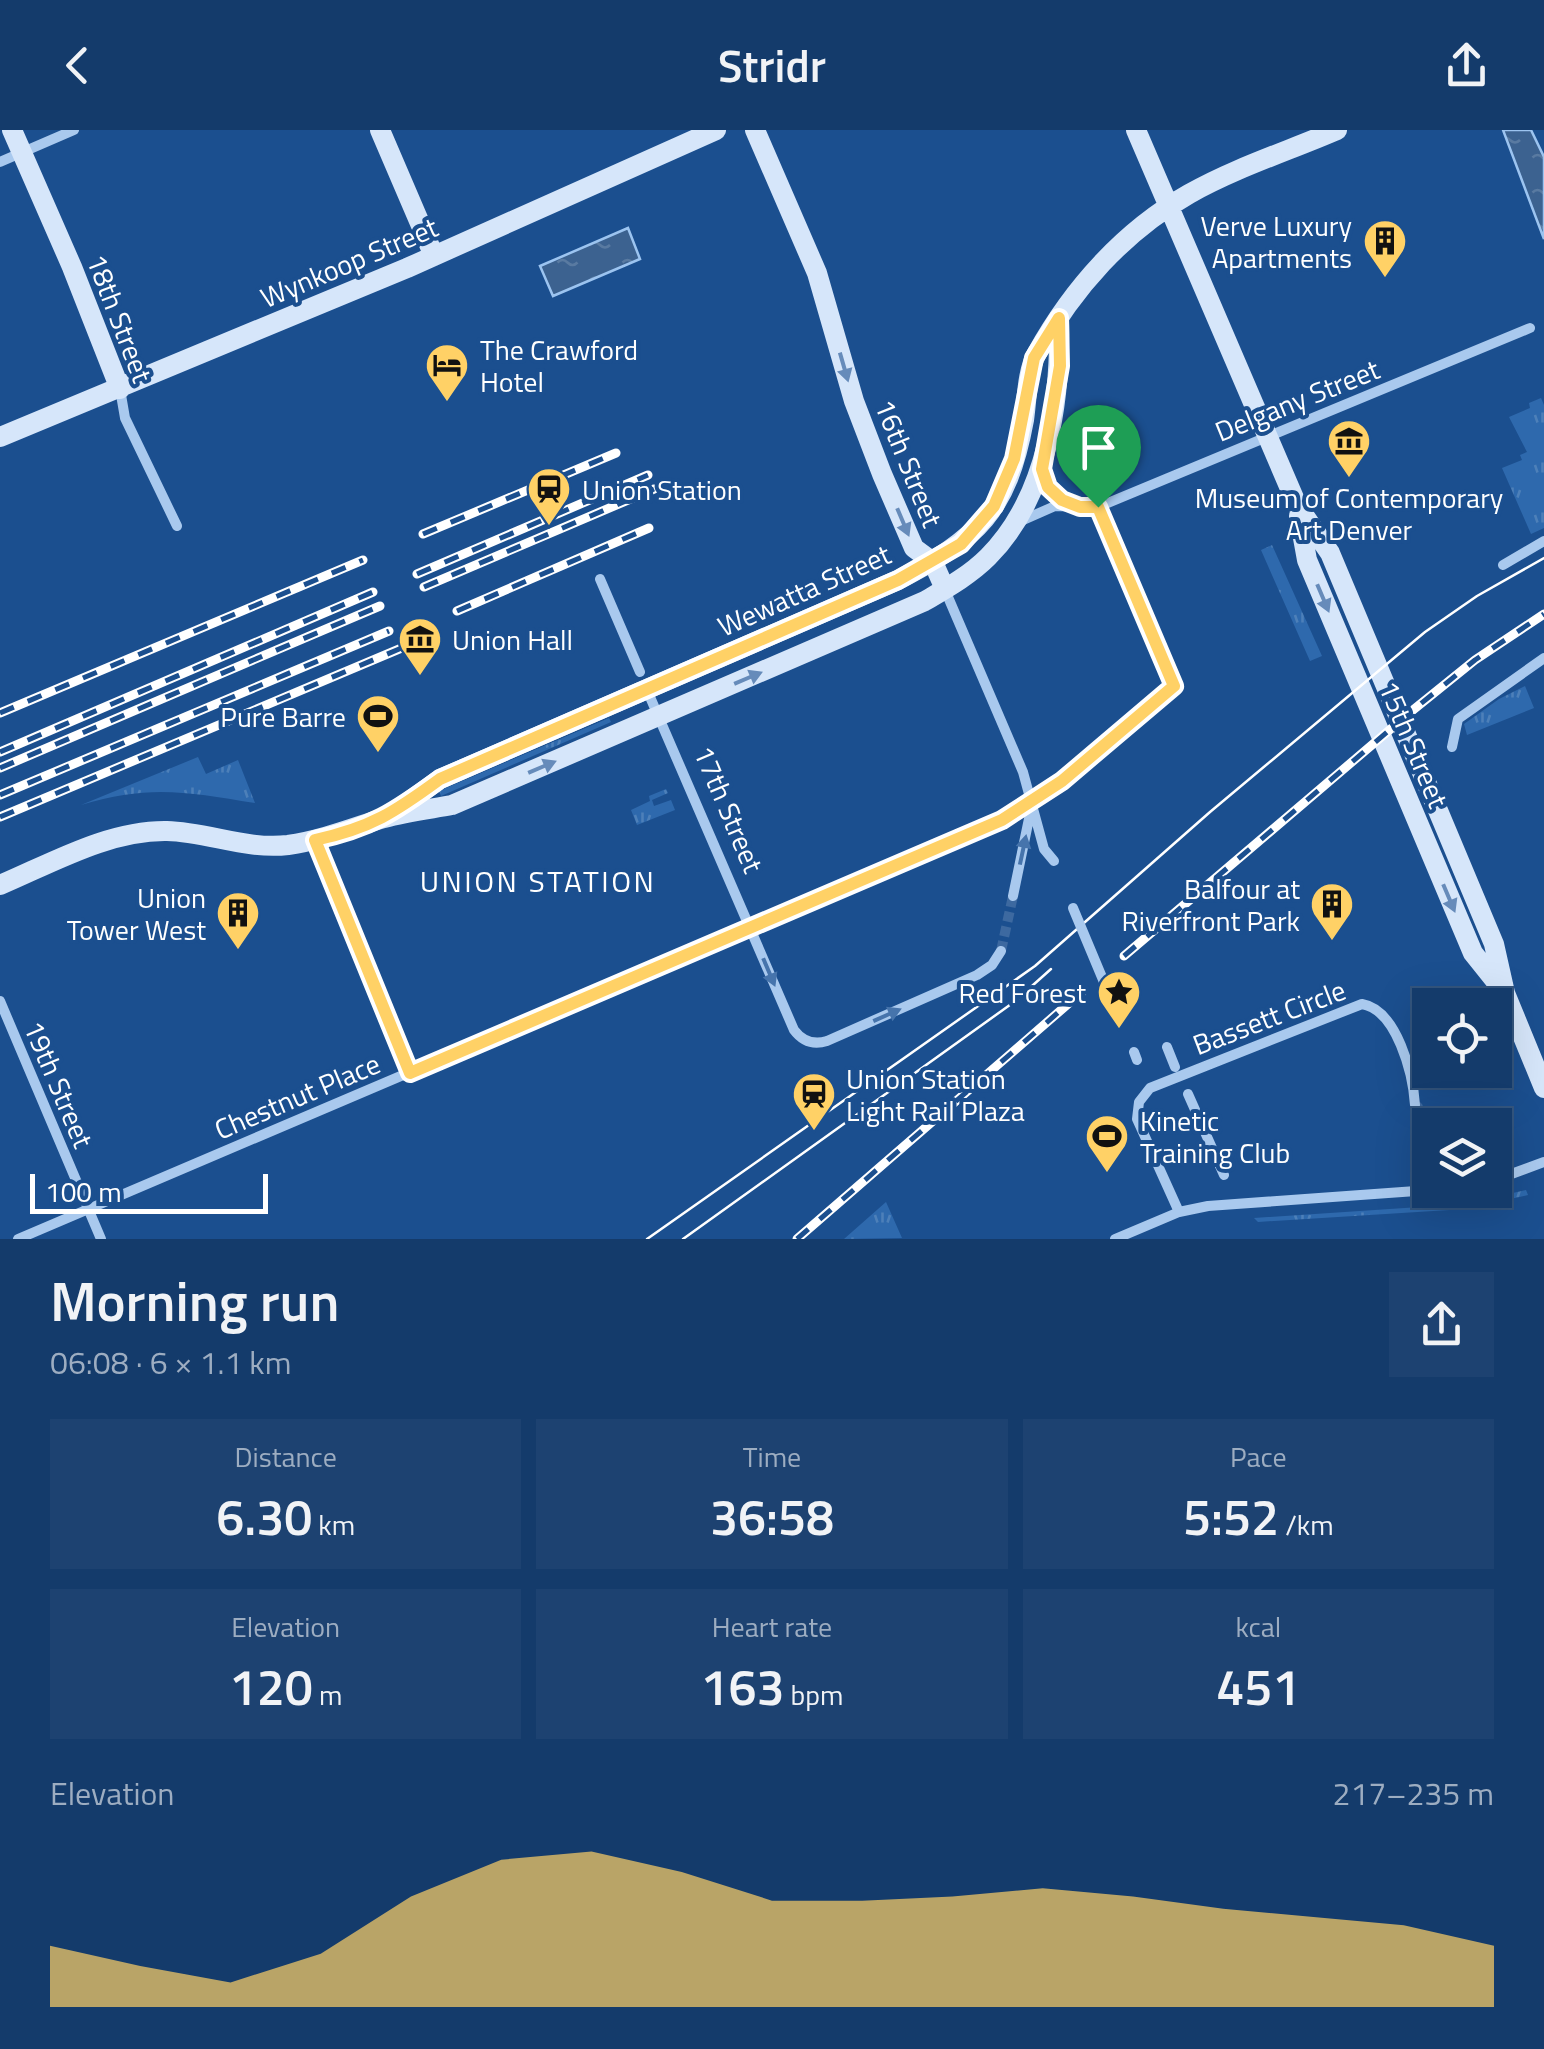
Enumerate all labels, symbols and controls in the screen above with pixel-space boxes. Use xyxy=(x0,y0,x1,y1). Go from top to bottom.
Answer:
text: Stridr xyxy=(718,31,826,99)
icon: back xyxy=(50,38,105,93)
icon: share xyxy=(1439,38,1494,93)
place label: Verve Luxury Apartments xyxy=(1200,204,1352,279)
street label: Wynkoop Street xyxy=(254,205,445,319)
building icon: Verve Luxury Apartments xyxy=(1362,218,1408,279)
street label: 18th Street xyxy=(76,247,164,389)
place label: The Crawford Hotel xyxy=(480,328,638,403)
hotel icon: The Crawford Hotel xyxy=(424,342,470,403)
street label: Delgany Street xyxy=(1208,347,1386,452)
one-way arrow xyxy=(837,352,852,383)
street label: 16th Street xyxy=(864,393,954,534)
pin xyxy=(1056,405,1141,508)
museum icon: Museum of Contemporary Art Denver xyxy=(1326,418,1372,479)
icon: arrive xyxy=(1071,420,1126,475)
station icon: Union Station xyxy=(526,466,572,527)
place label: Union Station xyxy=(582,468,742,511)
place label: Museum of Contemporary Art Denver xyxy=(1195,476,1503,551)
one-way arrow xyxy=(895,507,911,537)
street label: Wewatta Street xyxy=(711,533,898,647)
one-way arrow xyxy=(1316,584,1332,614)
museum icon: Union Hall xyxy=(397,616,443,677)
place label: Union Hall xyxy=(452,618,573,661)
one-way arrow xyxy=(733,670,763,686)
street label: 15th Street xyxy=(1368,674,1460,814)
sports icon: Pure Barre xyxy=(355,693,401,754)
place label: Pure Barre xyxy=(220,695,346,738)
street label: 17th Street xyxy=(683,739,775,879)
one-way arrow xyxy=(527,759,557,775)
one-way arrow xyxy=(1015,834,1031,865)
district label: UNION STATION xyxy=(420,858,656,904)
place label: Balfour at Riverfront Park xyxy=(1122,867,1300,942)
place label: Union Tower West xyxy=(67,876,206,951)
building icon: Balfour at Riverfront Park xyxy=(1309,881,1355,942)
one-way arrow xyxy=(1442,883,1458,913)
building icon: Union Tower West xyxy=(215,890,261,951)
one-way arrow xyxy=(761,957,777,987)
street label: Bassett Circle xyxy=(1186,968,1352,1066)
place icon: Red Forest xyxy=(1096,969,1142,1030)
place label: Red Forest xyxy=(958,971,1086,1014)
map controls xyxy=(1412,988,1512,1208)
button: locate xyxy=(1412,988,1512,1088)
one-way arrow xyxy=(872,1007,902,1023)
street label: 19th Street xyxy=(13,1014,105,1154)
street label: Chestnut Place xyxy=(207,1042,387,1150)
place label: Union Station Light Rail Plaza xyxy=(846,1057,1025,1132)
station icon: Union Station Light Rail Plaza xyxy=(791,1071,837,1132)
place label: Kinetic Training Club xyxy=(1140,1099,1290,1174)
button: layers xyxy=(1412,1108,1512,1208)
sports icon: Kinetic Training Club xyxy=(1084,1113,1130,1174)
scale bar xyxy=(30,1169,268,1214)
text: 100 m xyxy=(45,1170,122,1213)
text: Morning run xyxy=(50,1259,339,1342)
button: share xyxy=(1389,1272,1494,1377)
text: 06:08 · 6 × 1.1 km xyxy=(50,1338,291,1386)
text: Distance xyxy=(235,1435,337,1478)
text: Time xyxy=(743,1435,801,1478)
text: Pace xyxy=(1230,1435,1287,1478)
text: 6.30 xyxy=(216,1478,312,1554)
text: 36:58 xyxy=(710,1478,834,1554)
text: 5:52 xyxy=(1183,1478,1279,1554)
text: km xyxy=(312,1503,355,1546)
text: /km xyxy=(1279,1503,1334,1546)
text: Elevation xyxy=(231,1605,340,1648)
text: Heart rate xyxy=(712,1605,832,1648)
text: kcal xyxy=(1235,1605,1281,1648)
text: 120 xyxy=(229,1648,313,1724)
text: 163 xyxy=(700,1648,784,1724)
text: 451 xyxy=(1216,1648,1300,1724)
text: m xyxy=(313,1673,342,1716)
text: bpm xyxy=(784,1673,844,1716)
text: Elevation xyxy=(50,1769,174,1817)
text: 217–235 m xyxy=(1332,1769,1494,1817)

